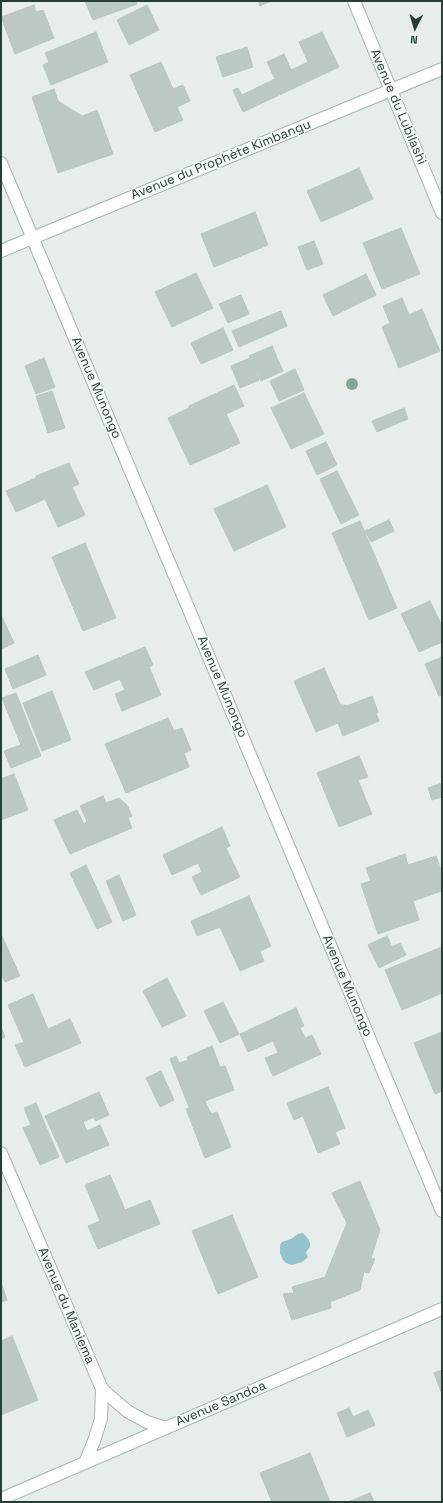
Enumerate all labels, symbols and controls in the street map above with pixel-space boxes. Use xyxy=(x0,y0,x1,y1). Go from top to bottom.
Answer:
north arrow xyxy=(395,8,435,48)
text: N xyxy=(410,33,418,47)
street label: Avenue du Lubilashi xyxy=(367,47,429,167)
street label: Avenue du Prophète Kimbangu xyxy=(129,117,313,203)
street label: Avenue Munongo xyxy=(68,335,124,441)
street label: Avenue Munongo xyxy=(194,634,250,740)
street label: Avenue Munongo xyxy=(319,933,375,1039)
street label: Avenue du Maniema xyxy=(34,1245,98,1367)
street label: Avenue Sandoa xyxy=(174,1378,268,1430)

